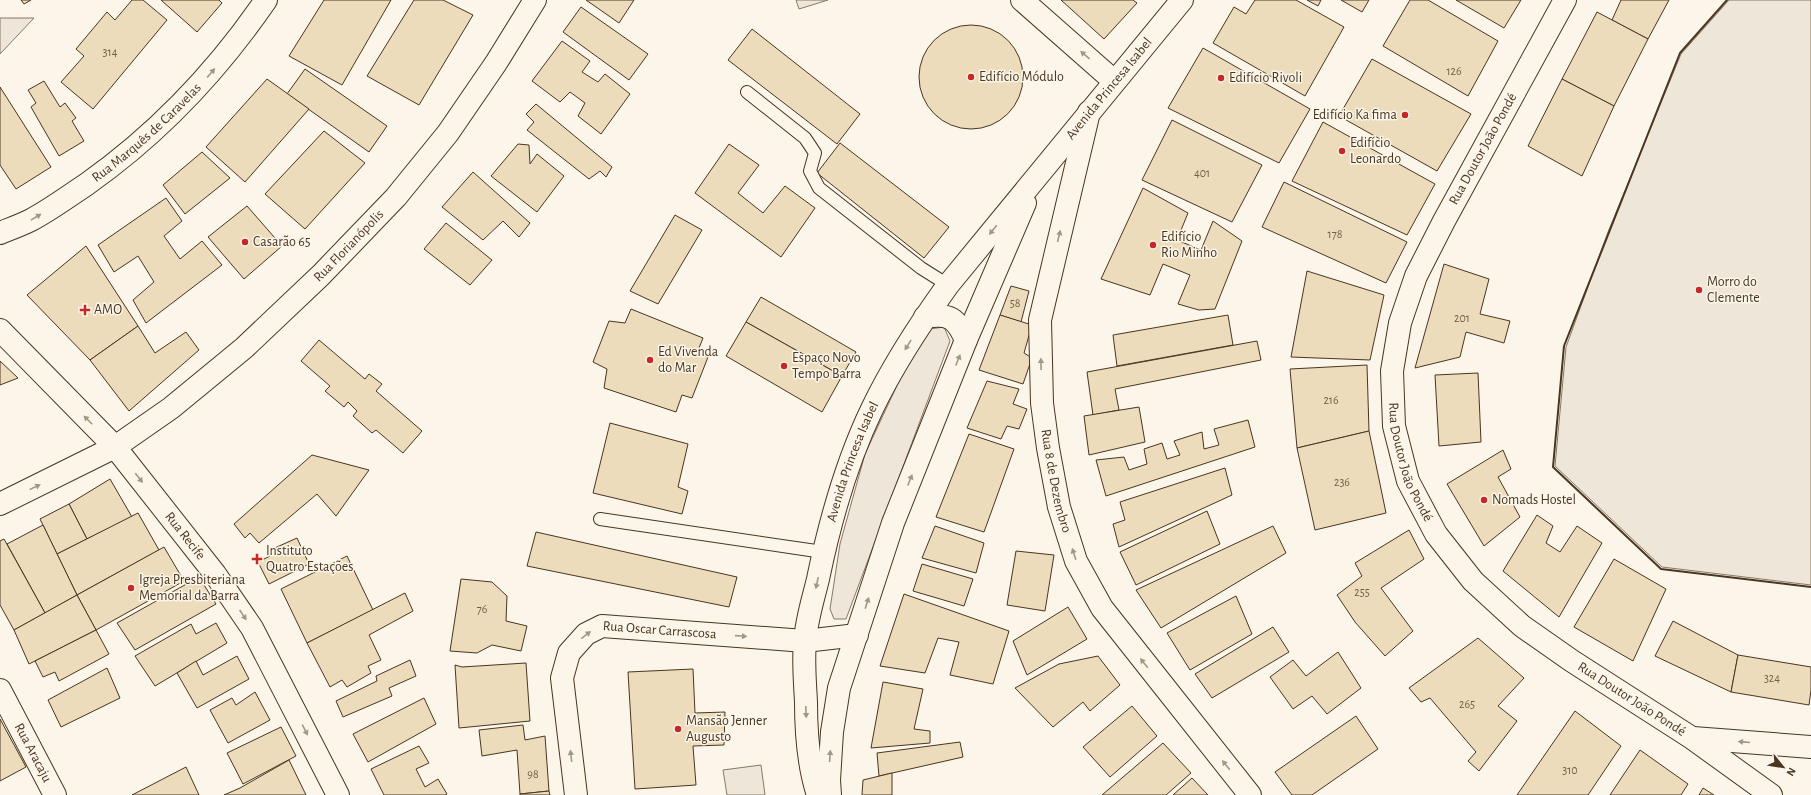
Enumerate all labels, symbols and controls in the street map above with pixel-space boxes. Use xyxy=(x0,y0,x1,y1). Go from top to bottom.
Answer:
street label: Avenida Princesa Isabel xyxy=(1063,35,1155,142)
house number: 314 xyxy=(103,46,118,58)
one-way arrow xyxy=(1080,50,1090,60)
house number: 126 xyxy=(1446,65,1462,77)
one-way arrow xyxy=(207,68,216,78)
place label: Edifício Módulo xyxy=(979,70,1064,84)
place label: Edifício Rivoli xyxy=(1229,71,1302,85)
marker: Edifício Módulo xyxy=(966,72,976,82)
marker: Edifício Rivoli xyxy=(1216,73,1226,83)
street label: Rua Marquês de Caravelas xyxy=(90,81,204,185)
street label: Rua Doutor João Pondé xyxy=(1447,91,1519,207)
place label: Edifício Ka fima xyxy=(1313,108,1398,122)
marker: Edifício Ka fima xyxy=(1400,110,1410,120)
place label: Edifício Leonardo xyxy=(1350,136,1401,166)
marker: Edifício Leonardo xyxy=(1337,146,1347,156)
house number: 401 xyxy=(1194,167,1210,179)
street label: Rua Florianópolis xyxy=(311,207,387,285)
one-way arrow xyxy=(31,213,41,221)
one-way arrow xyxy=(989,225,998,235)
house number: 178 xyxy=(1328,228,1343,240)
one-way arrow xyxy=(1056,230,1062,242)
place label: Edifício Rio Minho xyxy=(1161,230,1217,260)
place label: Casarão 65 xyxy=(253,235,311,249)
marker: Casarão 65 xyxy=(240,237,250,247)
marker: Edifício Rio Minho xyxy=(1148,240,1158,250)
place label: Morro do Clemente xyxy=(1707,275,1760,305)
marker: Morro do Clemente xyxy=(1694,285,1704,295)
house number: 58 xyxy=(1010,297,1021,309)
place label: AMO xyxy=(94,303,122,317)
marker: AMO xyxy=(79,304,91,316)
house number: 201 xyxy=(1454,312,1470,324)
one-way arrow xyxy=(904,340,911,351)
place label: Ed Vivenda do Mar xyxy=(658,345,719,375)
place label: Espaço Novo Tempo Barra xyxy=(792,351,862,381)
one-way arrow xyxy=(955,354,961,365)
marker: Ed Vivenda do Mar xyxy=(645,355,655,365)
one-way arrow xyxy=(1038,357,1044,370)
marker: Espaço Novo Tempo Barra xyxy=(779,361,789,371)
house number: 216 xyxy=(1323,394,1339,406)
street label: Avenida Princesa Isabel xyxy=(825,400,881,524)
street label: Rua Doutor João Pondé xyxy=(1386,402,1435,524)
one-way arrow xyxy=(83,415,93,425)
street label: Rua 8 de Dezembro xyxy=(1039,428,1074,535)
one-way arrow xyxy=(135,473,144,484)
one-way arrow xyxy=(907,474,913,486)
house number: 236 xyxy=(1334,476,1350,488)
one-way arrow xyxy=(29,484,41,490)
place label: Nomads Hostel xyxy=(1492,493,1576,507)
marker: Nomads Hostel xyxy=(1479,495,1489,505)
street label: Rua Recife xyxy=(162,509,208,563)
place label: Instituto Quatro Estações xyxy=(266,544,353,574)
one-way arrow xyxy=(1071,548,1077,560)
marker: Instituto Quatro Estações xyxy=(251,553,263,565)
place label: Igreja Presbiteriana Memorial da Barra xyxy=(139,573,246,603)
one-way arrow xyxy=(813,577,819,589)
marker: Igreja Presbiteriana Memorial da Barra xyxy=(126,583,136,593)
house number: 255 xyxy=(1354,586,1370,598)
one-way arrow xyxy=(864,597,870,609)
house number: 76 xyxy=(477,603,488,615)
one-way arrow xyxy=(239,610,247,620)
street label: Rua Oscar Carrascosa xyxy=(602,619,718,641)
one-way arrow xyxy=(581,631,592,639)
one-way arrow xyxy=(735,633,747,640)
one-way arrow xyxy=(1140,658,1149,669)
street label: Rua Doutor João Pondé xyxy=(1575,660,1688,739)
house number: 324 xyxy=(1764,672,1780,684)
house number: 265 xyxy=(1459,698,1475,710)
one-way arrow xyxy=(803,706,809,719)
place label: Mansão Jenner Augusto xyxy=(686,714,768,744)
street label: Rua Aracaju xyxy=(12,721,54,785)
one-way arrow xyxy=(301,724,308,735)
marker: Mansão Jenner Augusto xyxy=(673,724,683,734)
one-way arrow xyxy=(1738,738,1750,745)
north arrow xyxy=(1763,747,1803,787)
one-way arrow xyxy=(568,750,574,762)
one-way arrow xyxy=(827,750,834,762)
one-way arrow xyxy=(1221,759,1230,770)
house number: 310 xyxy=(1562,764,1578,776)
text: N xyxy=(1785,766,1798,778)
house number: 98 xyxy=(527,768,539,780)

